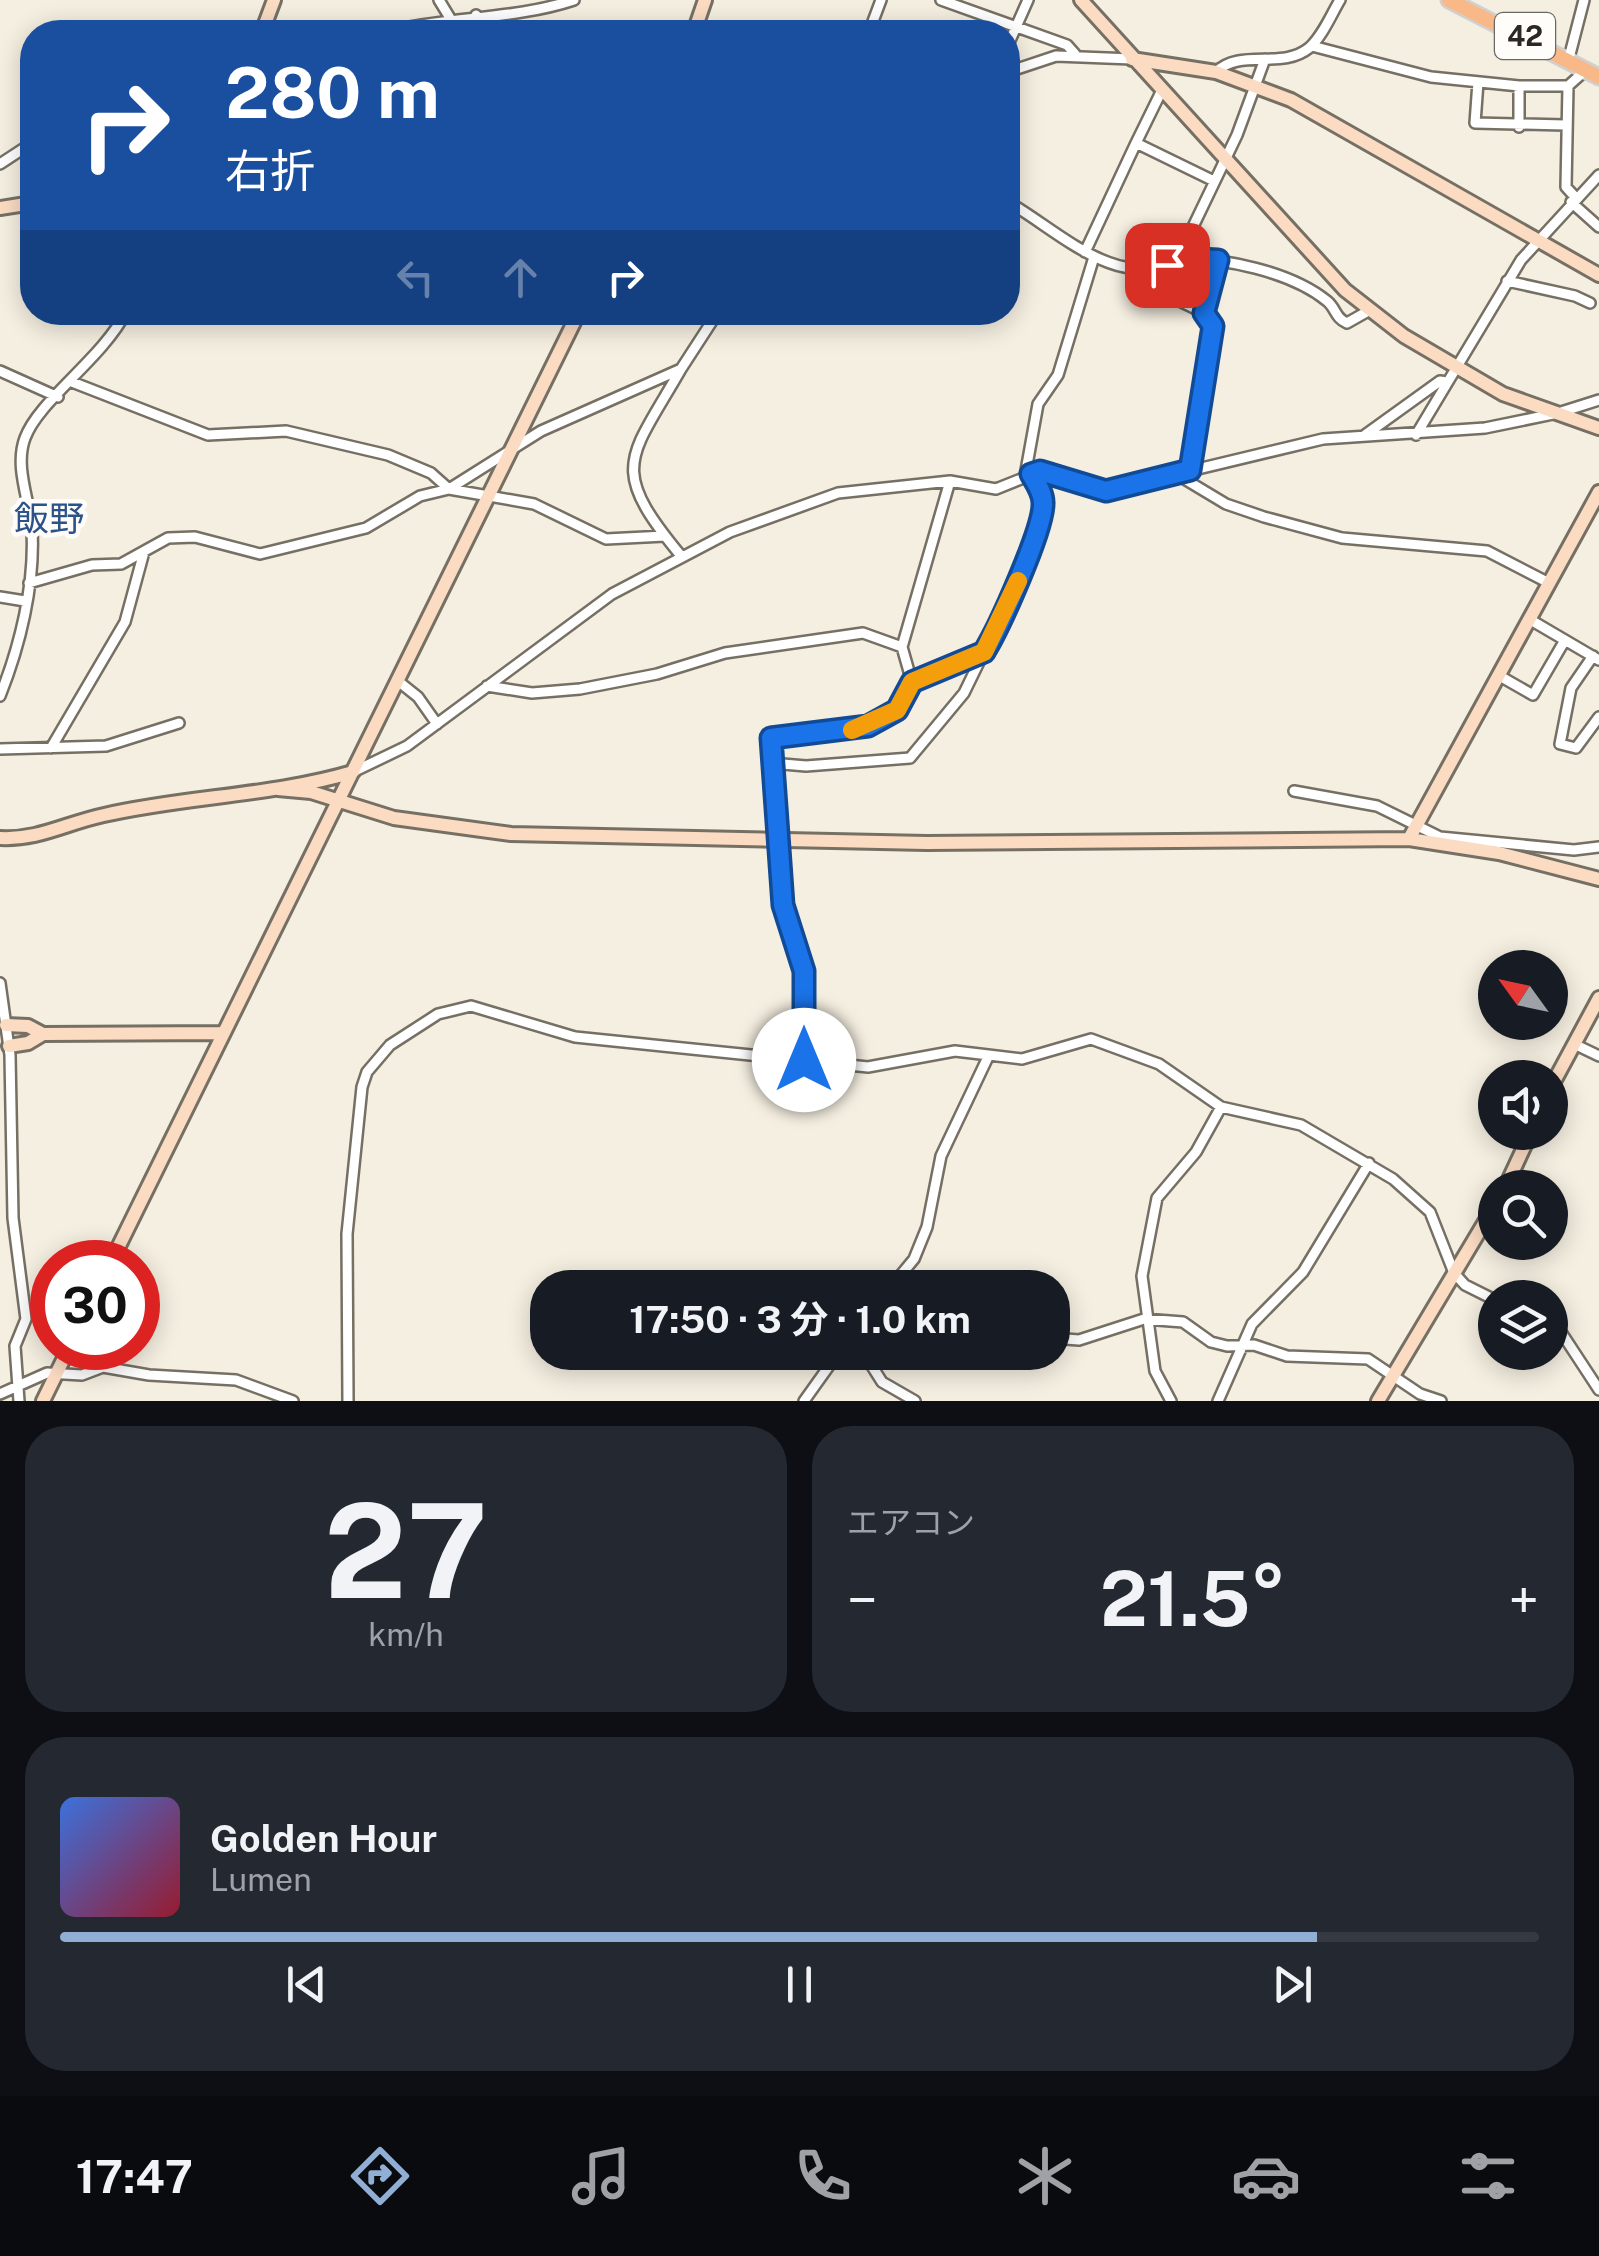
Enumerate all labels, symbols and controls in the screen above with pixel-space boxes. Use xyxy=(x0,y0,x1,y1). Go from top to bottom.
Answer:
road number: 42 xyxy=(1495,13,1555,59)
text: 280 m xyxy=(225,51,440,134)
icon: right xyxy=(60,60,190,190)
text: 右折 xyxy=(225,144,315,197)
pin xyxy=(1125,223,1210,308)
icon: arrive xyxy=(1140,238,1195,293)
icon: left xyxy=(388,250,443,305)
icon: ahead xyxy=(493,250,548,305)
icon: right xyxy=(598,250,653,305)
district label: 飯野 xyxy=(14,498,84,539)
north arrow xyxy=(1478,950,1568,1040)
map controls xyxy=(1478,950,1568,1370)
position arrow xyxy=(752,1008,856,1112)
button: sound xyxy=(1478,1060,1568,1150)
button: search xyxy=(1478,1170,1568,1260)
speed limit sign: 30 xyxy=(30,1240,160,1370)
button: layers xyxy=(1478,1280,1568,1370)
text: 17:50 · 3 分 · 1.0 km xyxy=(629,1297,971,1342)
text: 27 xyxy=(324,1475,488,1627)
text: エアコン xyxy=(847,1504,975,1541)
text: 21.5° xyxy=(1100,1555,1286,1643)
text: − xyxy=(847,1568,878,1632)
text: + xyxy=(1509,1568,1539,1632)
text: km/h xyxy=(368,1616,444,1653)
text: Golden Hour xyxy=(210,1816,437,1861)
text: Lumen xyxy=(210,1861,312,1898)
icon: previous xyxy=(279,1957,334,2012)
icon: pause xyxy=(772,1957,827,2012)
icon: next xyxy=(1265,1957,1320,2012)
icon: directions xyxy=(345,2141,415,2211)
icon: music xyxy=(566,2141,636,2211)
icon: phone xyxy=(788,2141,858,2211)
icon: climate xyxy=(1010,2141,1080,2211)
icon: car xyxy=(1231,2141,1301,2211)
icon: filters xyxy=(1453,2141,1523,2211)
text: 17:47 xyxy=(76,2150,193,2203)

